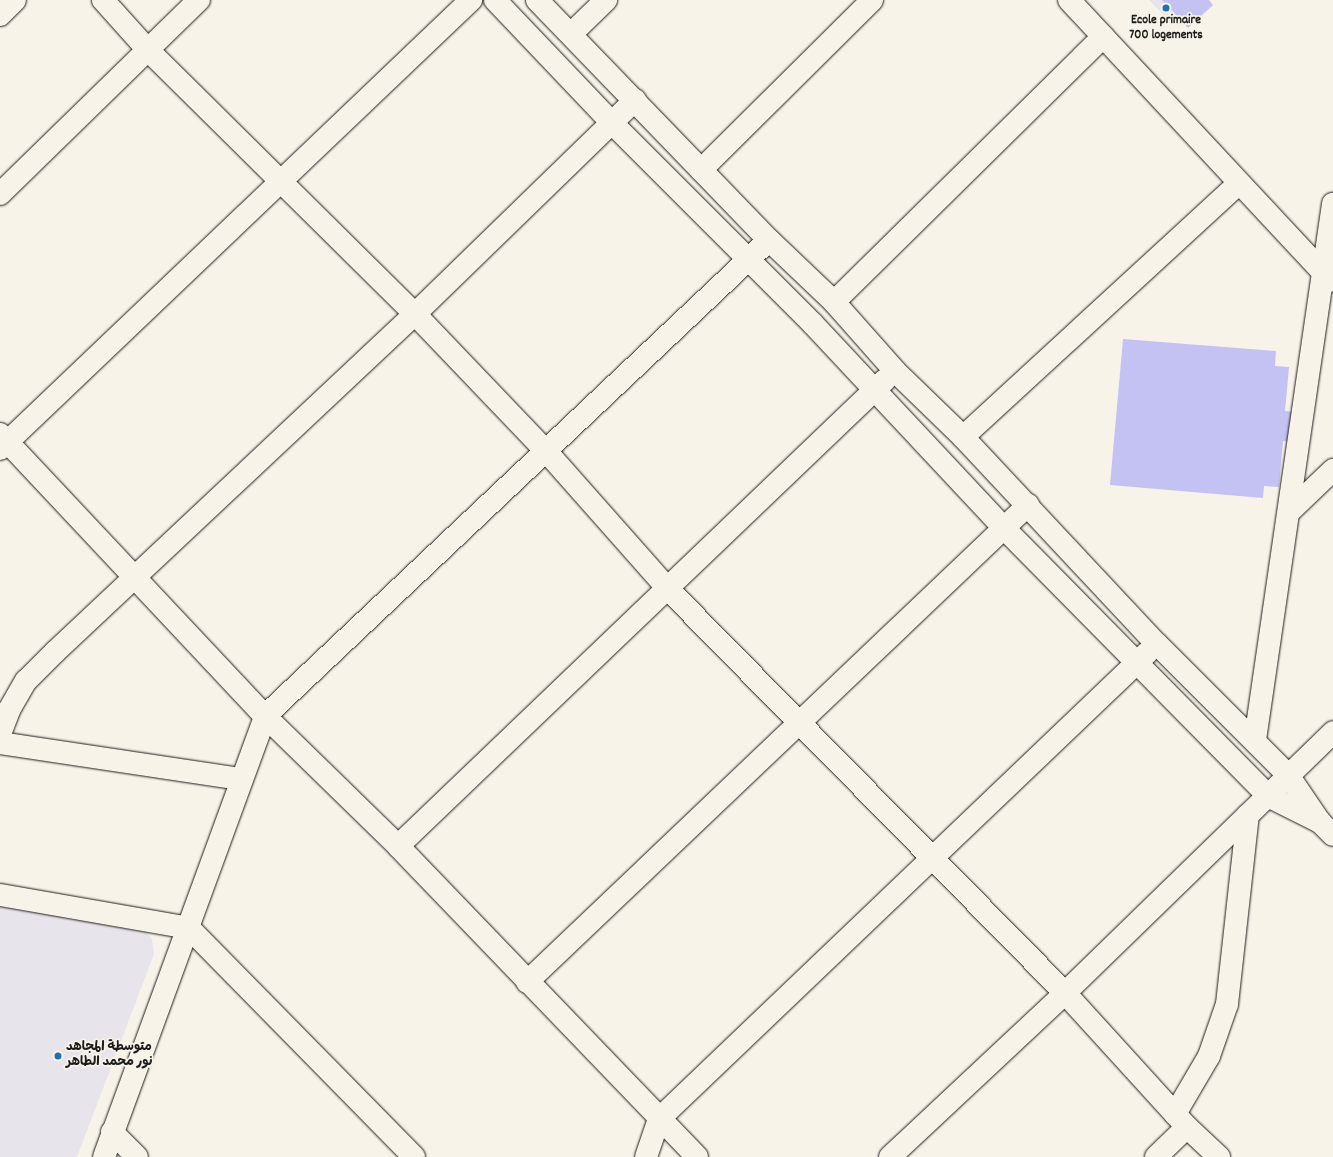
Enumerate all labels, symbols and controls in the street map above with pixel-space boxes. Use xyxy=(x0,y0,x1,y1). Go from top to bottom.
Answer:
marker: Ecole primaire 700 logements xyxy=(1161,3,1171,13)
place label: Ecole primaire 700 logements xyxy=(1129,14,1203,45)
place label: متوسطة المجاهد نور محمد الطاهر xyxy=(66,1041,153,1072)
marker: متوسطة المجاهد نور محمد الطاهر xyxy=(53,1051,63,1061)

